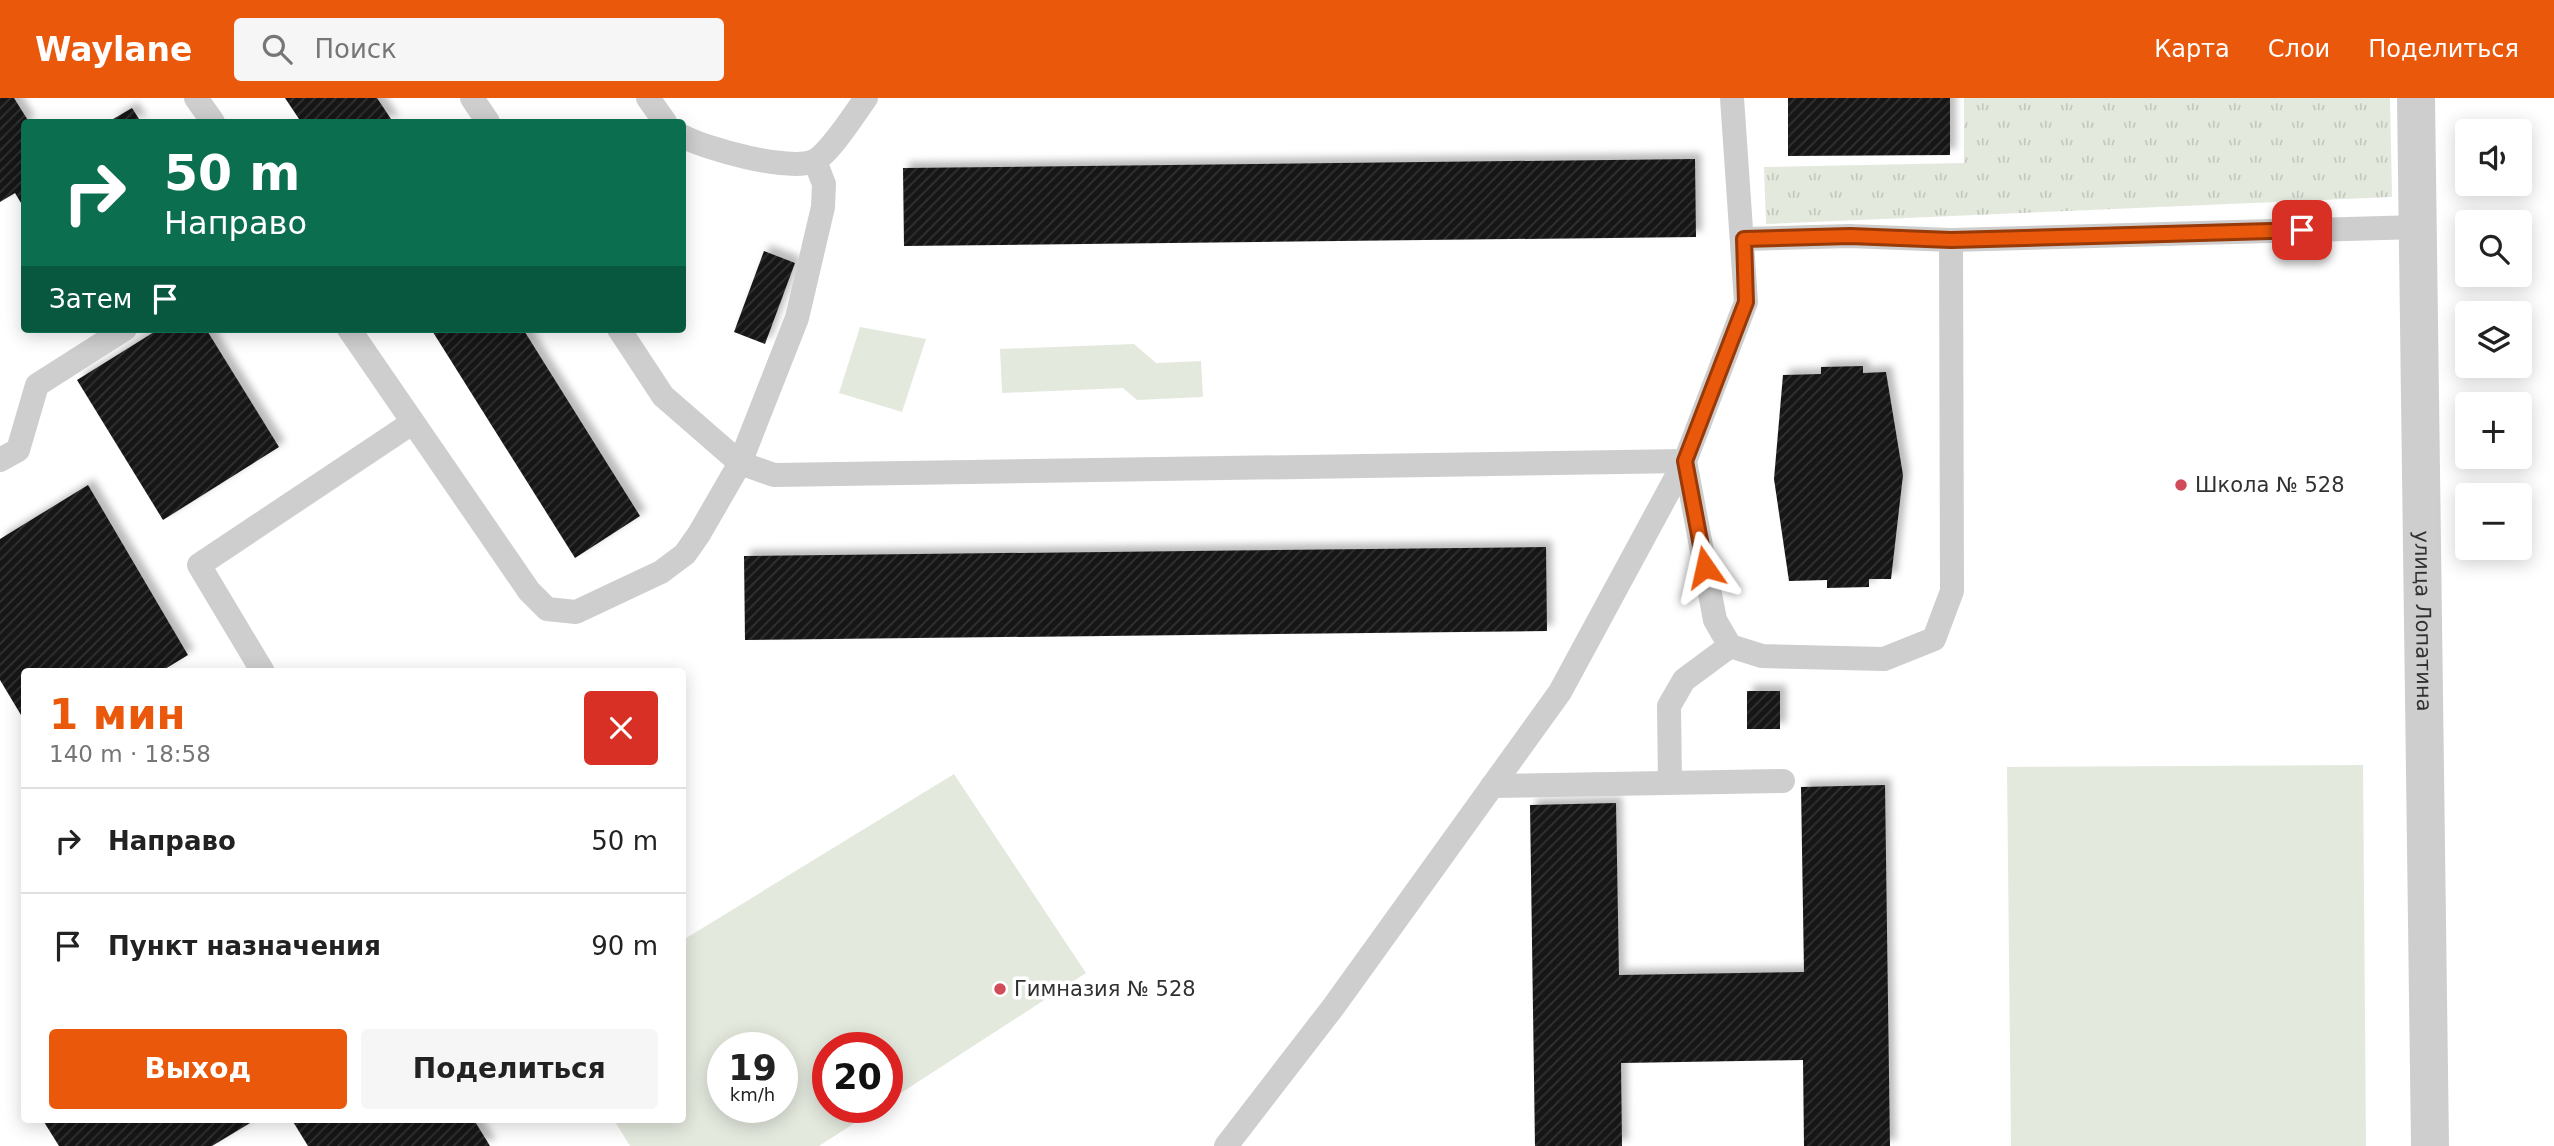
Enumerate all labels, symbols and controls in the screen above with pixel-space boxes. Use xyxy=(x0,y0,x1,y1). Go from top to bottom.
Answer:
search box xyxy=(234,18,724,81)
text: Waylane xyxy=(35,30,192,69)
icon: search xyxy=(258,30,296,68)
text: Поиск xyxy=(314,34,397,64)
text: Карта xyxy=(2154,35,2230,63)
text: Слои xyxy=(2268,35,2330,63)
text: Поделиться xyxy=(2368,35,2519,63)
map controls xyxy=(2455,119,2532,560)
button: sound xyxy=(2455,119,2532,196)
text: 50 m xyxy=(164,145,300,202)
icon: right xyxy=(49,147,140,238)
pin xyxy=(2272,200,2332,260)
text: Направо xyxy=(164,204,307,242)
button: search xyxy=(2455,210,2532,287)
icon: arrive xyxy=(2283,211,2321,249)
icon: arrive xyxy=(146,280,184,318)
text: Затем xyxy=(49,284,132,314)
button: layers xyxy=(2455,301,2532,378)
button: + xyxy=(2455,392,2532,469)
place label: Школа № 528 xyxy=(2195,473,2345,497)
marker: Школа № 528 xyxy=(2173,477,2189,493)
button: − xyxy=(2455,483,2532,560)
position arrow xyxy=(1668,530,1742,604)
street label: улица Лопатина xyxy=(2410,530,2436,712)
text: 1 мин xyxy=(49,690,186,739)
button: close xyxy=(584,691,658,765)
text: 140 m · 18:58 xyxy=(49,741,211,767)
icon: right xyxy=(49,822,87,860)
text: Направо xyxy=(108,826,236,856)
text: 50 m xyxy=(591,826,658,856)
icon: arrive xyxy=(49,927,87,965)
text: Пункт назначения xyxy=(108,931,381,961)
text: 90 m xyxy=(591,931,658,961)
place label: Гимназия № 528 xyxy=(1014,977,1196,1001)
marker: Гимназия № 528 xyxy=(992,981,1008,997)
button: Выход xyxy=(49,1029,347,1109)
button: Поделиться xyxy=(361,1029,658,1109)
speed limit sign: 20 xyxy=(812,1032,903,1123)
text: 19 xyxy=(728,1048,777,1088)
text: km/h xyxy=(730,1084,775,1105)

